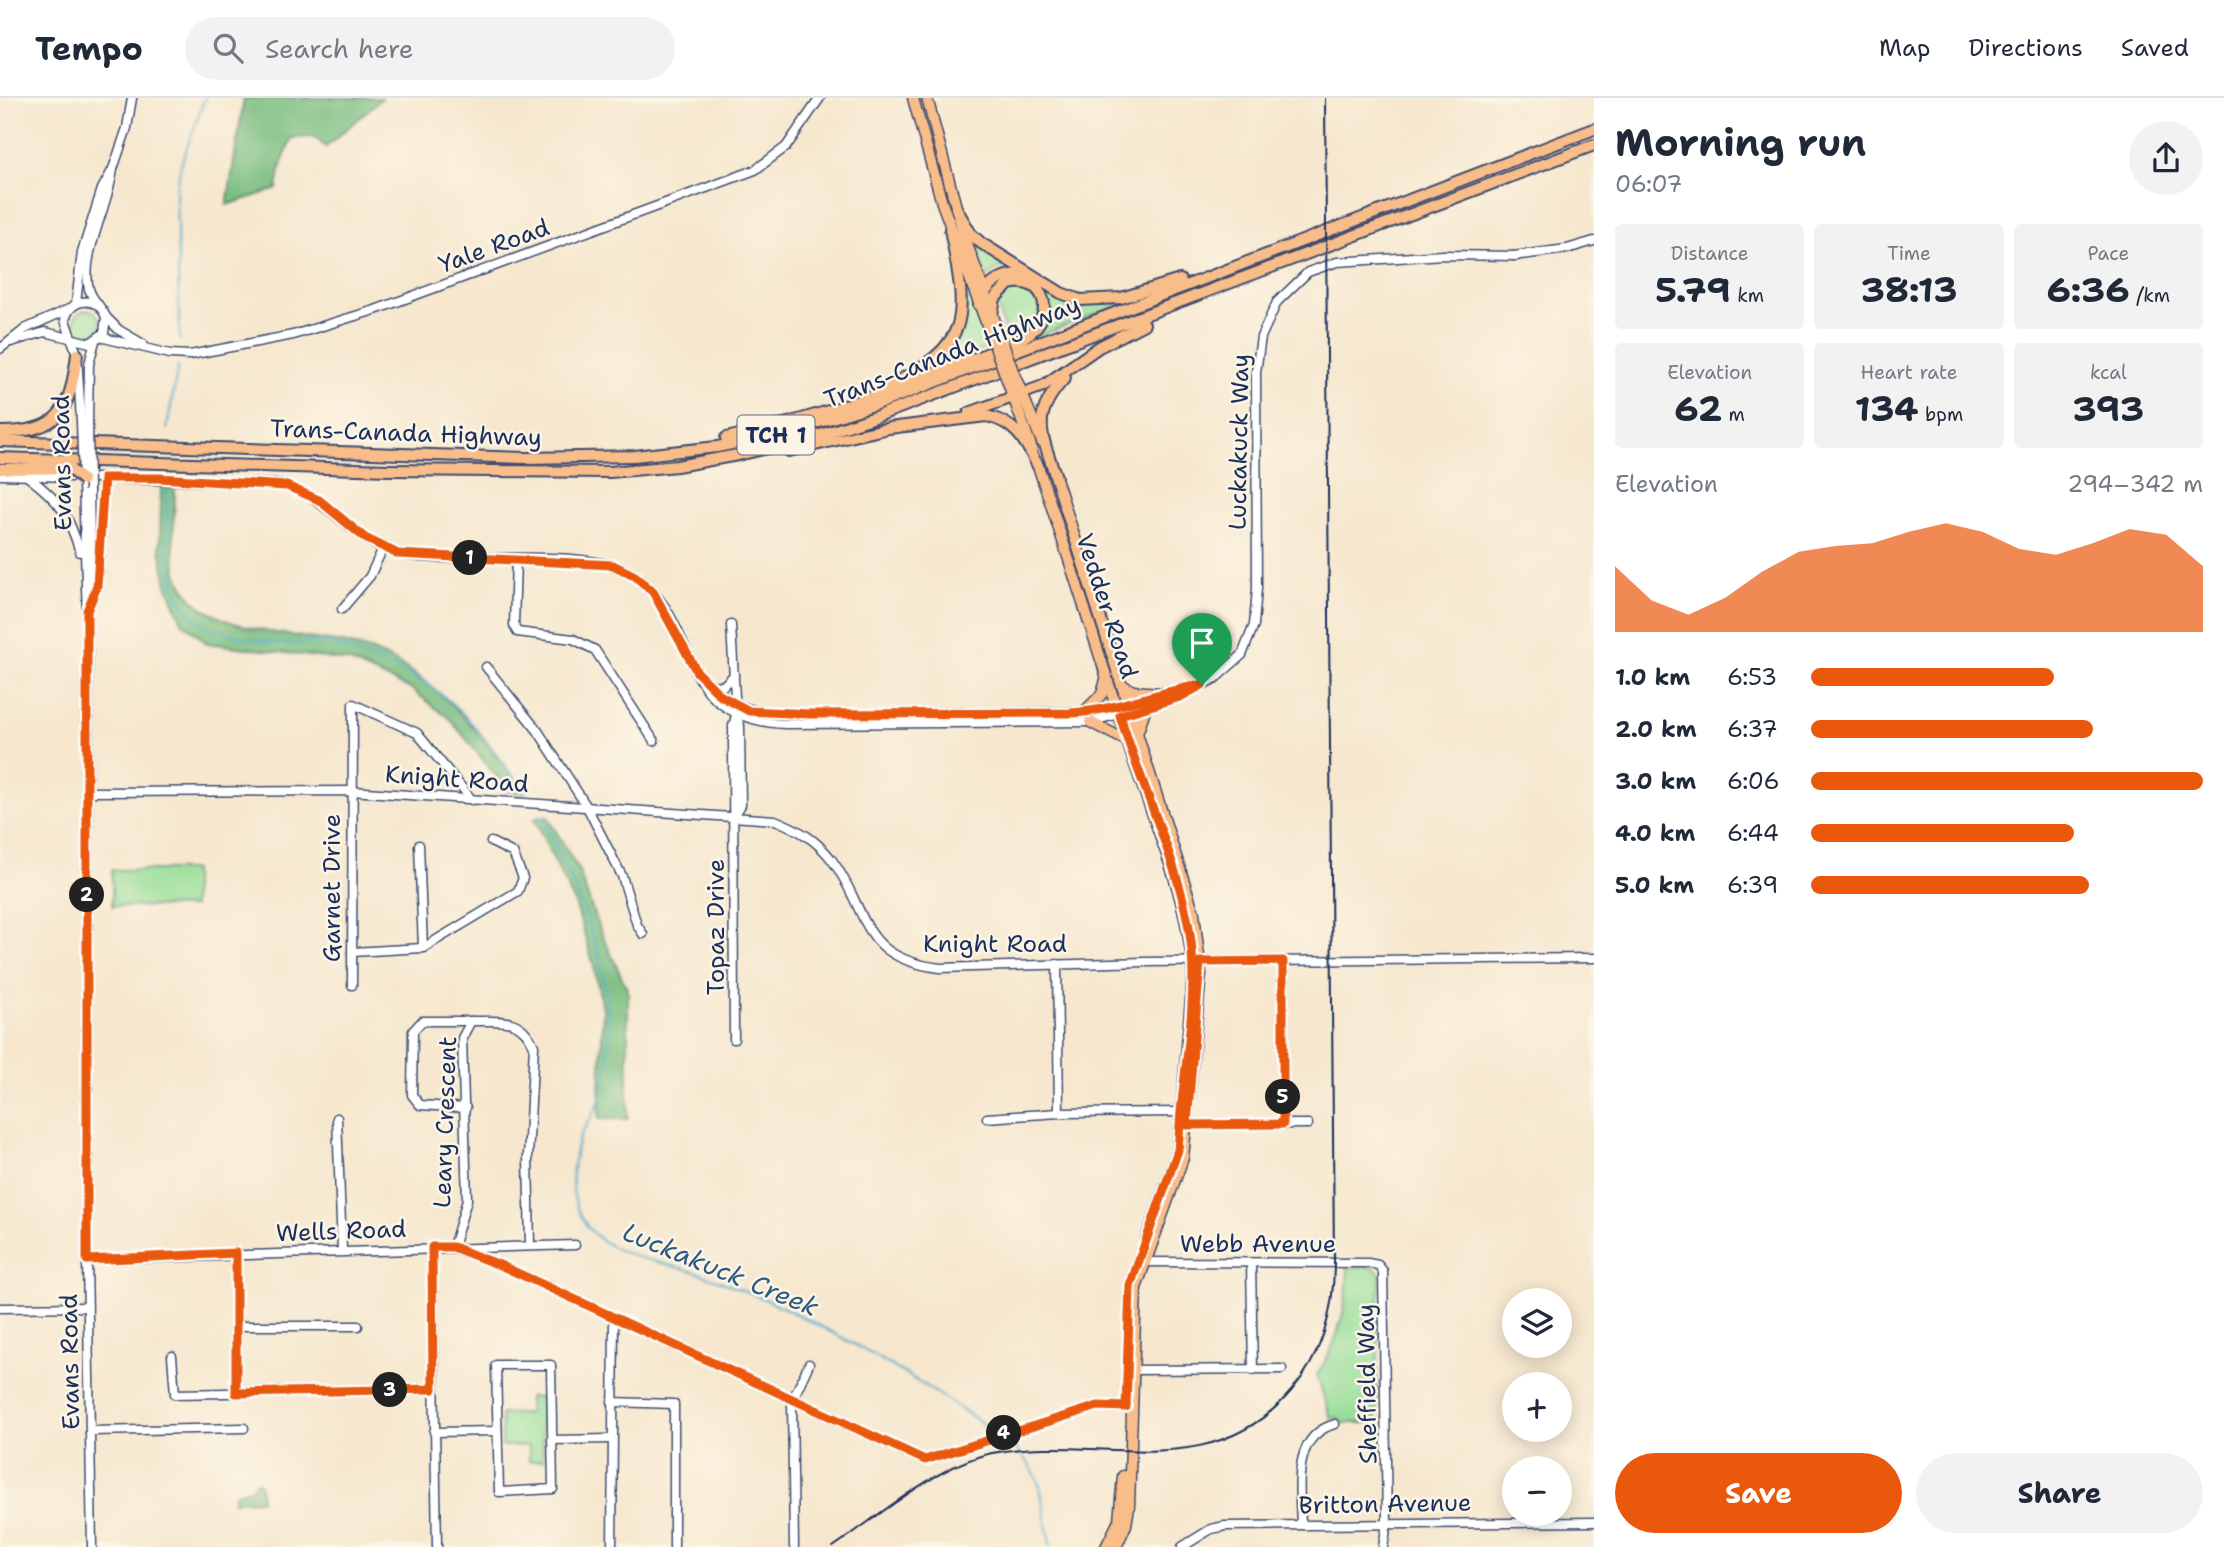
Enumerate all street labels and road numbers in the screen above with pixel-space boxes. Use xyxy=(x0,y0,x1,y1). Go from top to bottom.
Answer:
street label: Yale Road xyxy=(434,211,554,281)
street label: Trans-Canada Highway xyxy=(819,288,1085,416)
street label: Luckakuck Way xyxy=(1221,354,1257,530)
street label: Evans Road xyxy=(45,395,79,531)
street label: Trans-Canada Highway xyxy=(270,412,542,454)
road number: TCH 1 xyxy=(738,416,814,454)
street label: Vedder Road xyxy=(1069,529,1145,683)
street label: Knight Road xyxy=(384,758,530,800)
street label: Garnet Drive xyxy=(316,814,348,962)
street label: Topaz Drive xyxy=(700,859,732,995)
street label: Knight Road xyxy=(923,928,1067,960)
street label: Leary Crescent xyxy=(426,1036,464,1208)
street label: Wells Road xyxy=(275,1213,407,1249)
street label: Webb Avenue xyxy=(1180,1228,1336,1260)
street label: Evans Road xyxy=(53,1294,87,1430)
street label: Sheffield Way xyxy=(1350,1304,1384,1464)
street label: Britton Avenue xyxy=(1298,1486,1472,1522)

